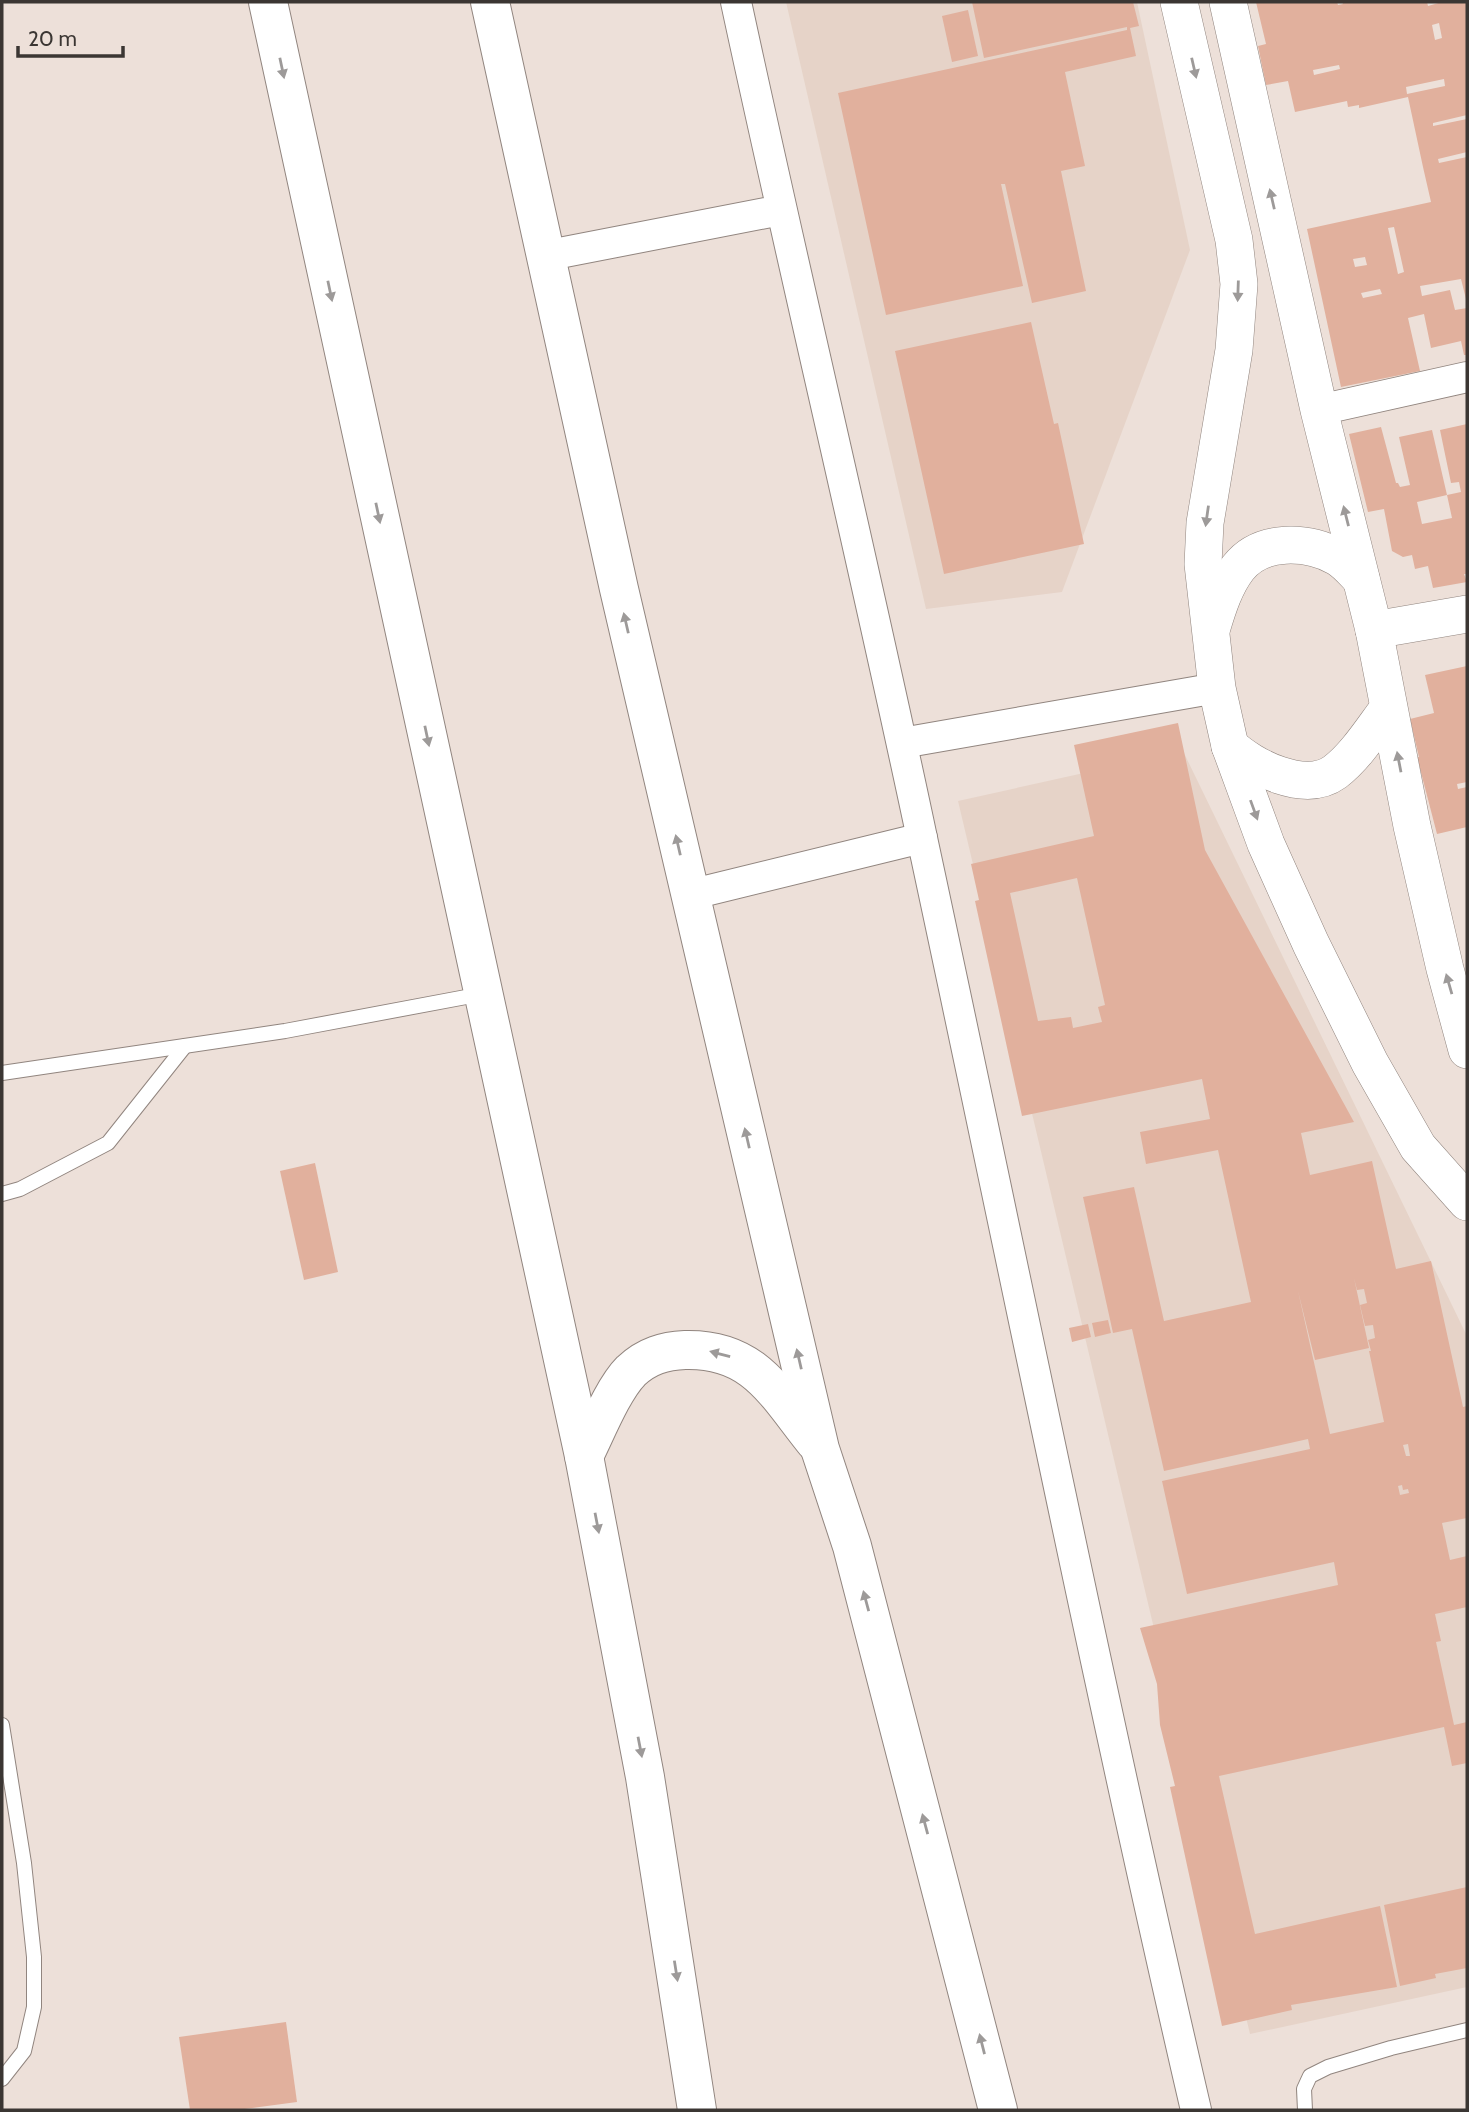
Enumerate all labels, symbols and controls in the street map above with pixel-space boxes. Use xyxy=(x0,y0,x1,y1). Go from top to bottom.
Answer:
scale bar xyxy=(18,14,122,58)
text: 20 m xyxy=(28,26,77,51)
one-way arrow xyxy=(1189,57,1200,79)
one-way arrow xyxy=(277,58,288,80)
one-way arrow xyxy=(1266,188,1277,210)
one-way arrow xyxy=(325,280,336,302)
one-way arrow xyxy=(1232,280,1243,302)
one-way arrow xyxy=(373,502,384,524)
one-way arrow xyxy=(1201,505,1212,527)
one-way arrow xyxy=(1340,505,1351,527)
one-way arrow xyxy=(621,612,632,634)
one-way arrow xyxy=(421,725,432,747)
one-way arrow xyxy=(1394,751,1405,773)
one-way arrow xyxy=(1248,800,1259,821)
one-way arrow xyxy=(672,833,683,855)
one-way arrow xyxy=(1443,973,1454,995)
one-way arrow xyxy=(741,1127,752,1149)
one-way arrow xyxy=(709,1348,731,1359)
one-way arrow xyxy=(793,1348,804,1370)
one-way arrow xyxy=(592,1512,603,1534)
one-way arrow xyxy=(860,1590,871,1612)
one-way arrow xyxy=(634,1736,645,1758)
one-way arrow xyxy=(919,1813,929,1834)
one-way arrow xyxy=(670,1960,681,1982)
one-way arrow xyxy=(976,2033,987,2055)

